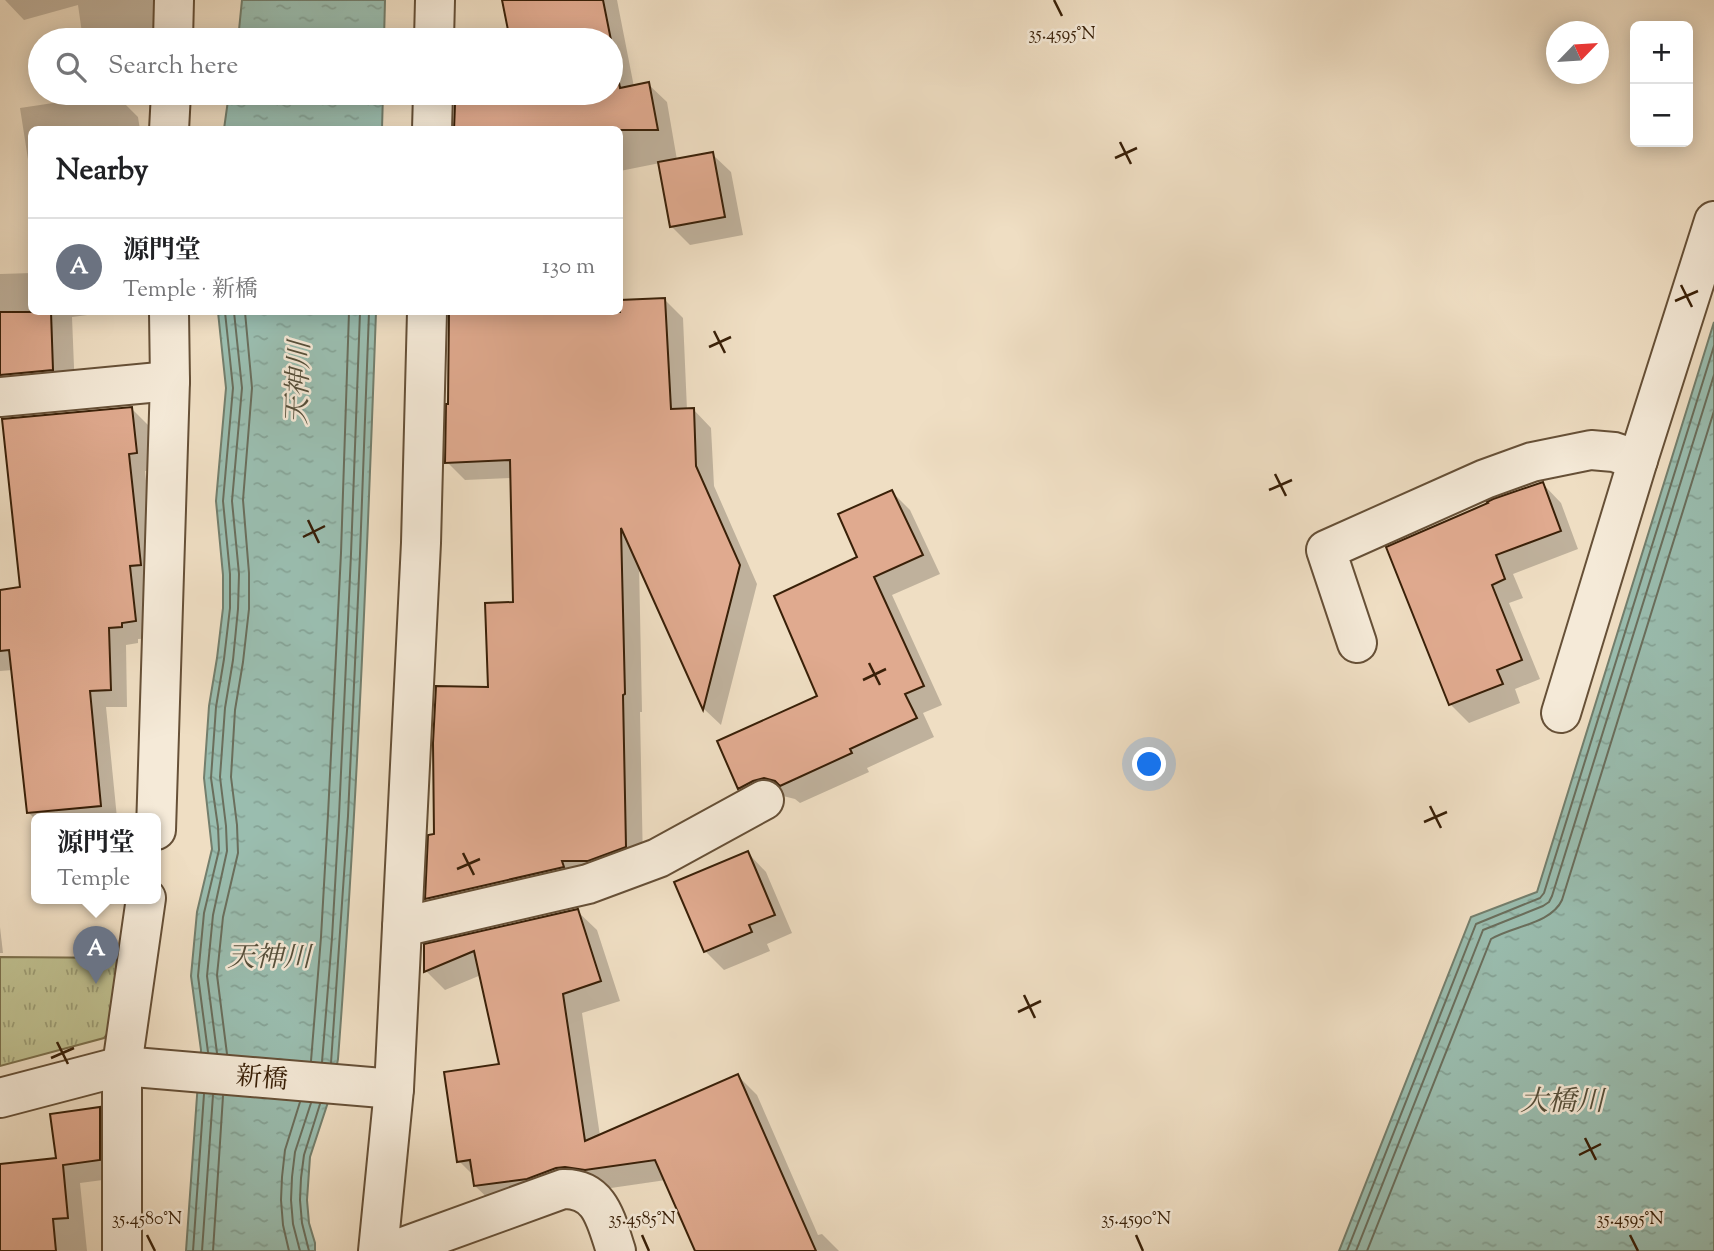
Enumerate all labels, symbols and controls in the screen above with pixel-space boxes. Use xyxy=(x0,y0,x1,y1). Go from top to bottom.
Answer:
north arrow xyxy=(1546,21,1609,84)
map controls xyxy=(1630,21,1693,147)
button: + xyxy=(1630,21,1693,84)
text: 35.4595°N xyxy=(1028,22,1096,48)
search box xyxy=(28,28,623,105)
icon: search xyxy=(52,48,90,86)
text: Search here xyxy=(108,48,238,85)
button: − xyxy=(1630,84,1693,147)
text: Nearby xyxy=(56,150,148,193)
text: 源門堂 xyxy=(123,233,201,270)
text: A xyxy=(70,251,88,284)
text: 130 m xyxy=(542,251,595,284)
text: Temple · 新橋 xyxy=(123,274,258,307)
water label: 天神川 xyxy=(279,337,322,426)
your location xyxy=(1132,747,1166,781)
popup xyxy=(31,813,161,904)
text: 源門堂 xyxy=(57,826,135,863)
text: Temple xyxy=(57,863,130,896)
pin: A xyxy=(73,926,119,984)
water label: 天神川 xyxy=(227,939,314,979)
street label: 新橋 xyxy=(234,1059,289,1100)
water label: 大橋川 xyxy=(1520,1083,1607,1123)
text: 35.4580°N xyxy=(112,1207,182,1233)
text: 35.4585°N xyxy=(608,1207,676,1233)
text: 35.4590°N xyxy=(1101,1207,1171,1233)
text: 35.4595°N xyxy=(1596,1207,1664,1233)

